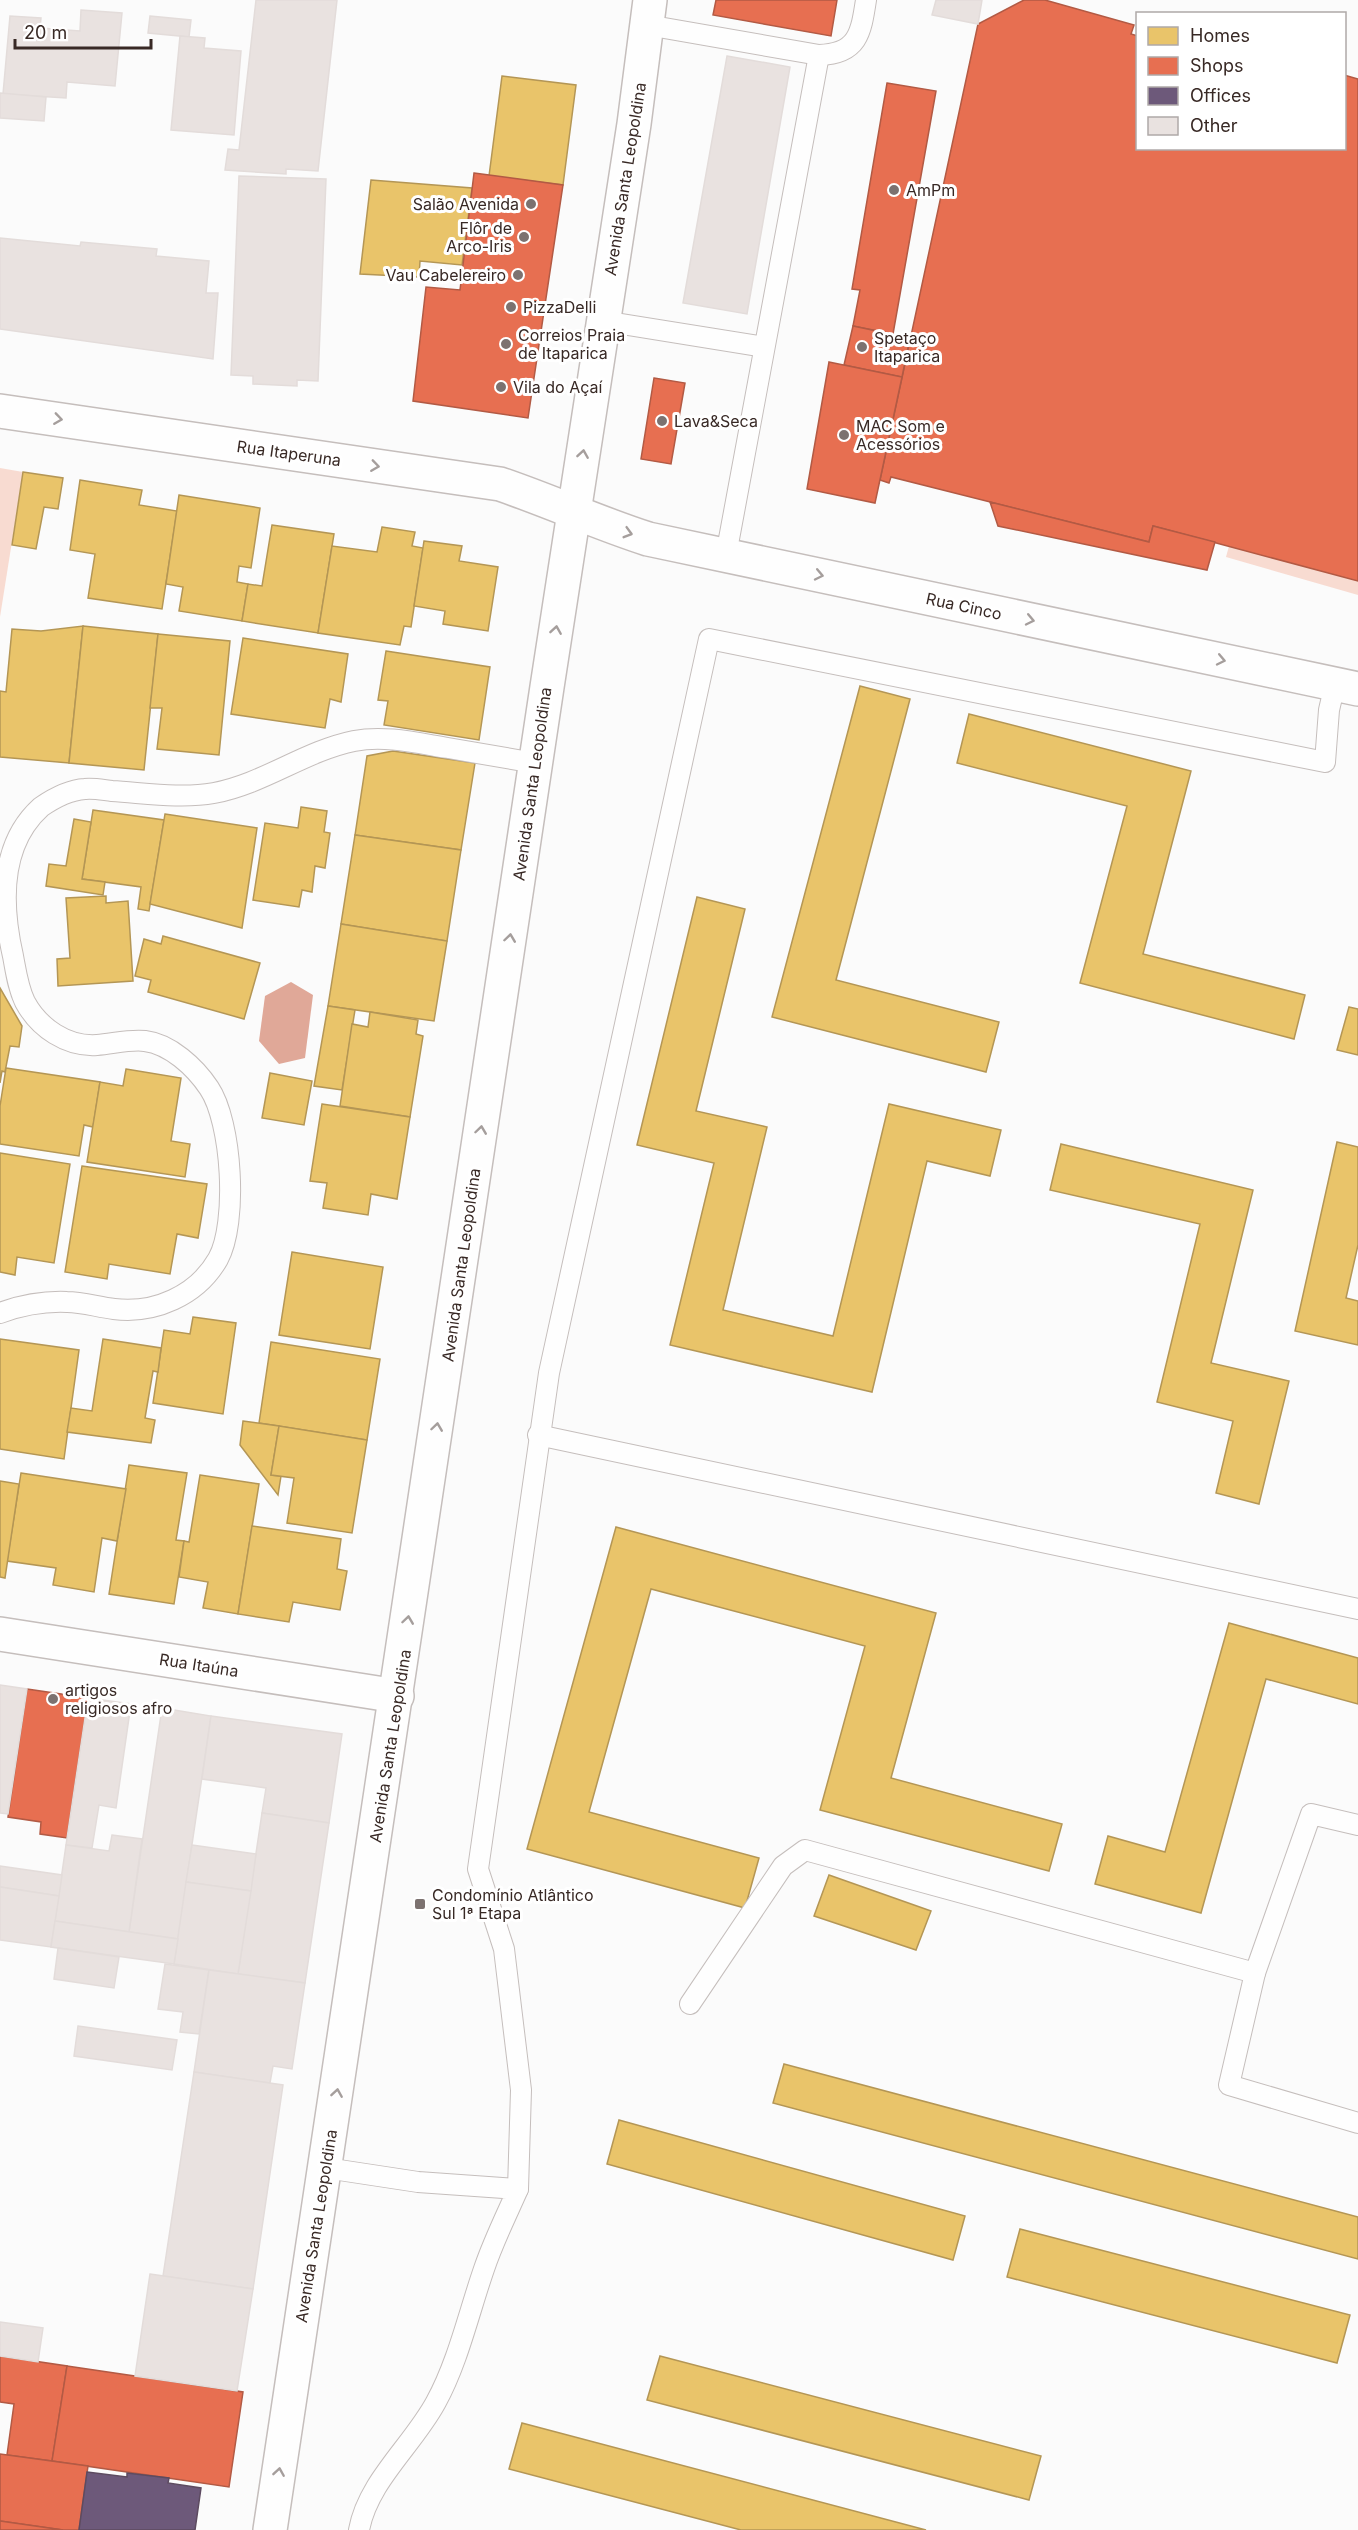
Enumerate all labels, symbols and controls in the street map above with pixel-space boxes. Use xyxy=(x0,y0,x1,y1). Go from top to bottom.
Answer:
scale bar xyxy=(15,12,152,50)
legend xyxy=(1136,12,1346,150)
text: 20 m xyxy=(24,22,67,43)
text: Homes xyxy=(1190,25,1250,46)
text: Shops xyxy=(1190,55,1244,76)
street label: Avenida Santa Leopoldina xyxy=(600,81,650,277)
text: Offices xyxy=(1190,85,1251,106)
text: Other xyxy=(1190,115,1238,136)
place label: AmPm xyxy=(906,180,955,200)
marker: AmPm xyxy=(887,183,901,197)
place label: Salão Avenida xyxy=(413,194,519,214)
marker: Salão Avenida xyxy=(524,197,538,211)
place label: Flôr de Arco-Iris xyxy=(446,218,512,256)
marker: Flôr de Arco-Iris xyxy=(517,230,531,244)
place label: Vau Cabelereiro xyxy=(386,265,506,285)
marker: Vau Cabelereiro xyxy=(511,268,525,282)
place label: PizzaDelli xyxy=(523,297,596,317)
marker: PizzaDelli xyxy=(504,300,518,314)
place label: Correios Praia de Itaparica xyxy=(518,325,625,363)
place label: Spetaço Itaparica xyxy=(874,328,940,366)
marker: Correios Praia de Itaparica xyxy=(499,337,513,351)
marker: Spetaço Itaparica xyxy=(855,340,869,354)
place label: Vila do Açaí xyxy=(513,377,602,397)
marker: Vila do Açaí xyxy=(494,380,508,394)
place label: Lava&Seca xyxy=(674,411,758,431)
one-way arrow xyxy=(53,413,62,425)
marker: Lava&Seca xyxy=(655,414,669,428)
place label: MAC Som e Acessórios xyxy=(856,416,945,454)
marker: MAC Som e Acessórios xyxy=(837,428,851,442)
street label: Rua Itaperuna xyxy=(236,436,342,470)
one-way arrow xyxy=(576,450,588,459)
one-way arrow xyxy=(371,459,380,471)
one-way arrow xyxy=(622,526,633,538)
one-way arrow xyxy=(813,568,823,581)
street label: Rua Cinco xyxy=(924,588,1004,624)
one-way arrow xyxy=(1025,613,1035,626)
one-way arrow xyxy=(549,625,561,634)
one-way arrow xyxy=(1215,653,1225,666)
street label: Avenida Santa Leopoldina xyxy=(508,686,556,882)
one-way arrow xyxy=(503,933,515,942)
one-way arrow xyxy=(474,1126,487,1136)
street label: Avenida Santa Leopoldina xyxy=(437,1167,485,1363)
one-way arrow xyxy=(430,1423,443,1433)
one-way arrow xyxy=(402,1616,414,1625)
street label: Avenida Santa Leopoldina xyxy=(365,1648,415,1844)
street label: Rua Itaúna xyxy=(158,1649,240,1681)
place label: artigos religiosos afro xyxy=(65,1680,172,1718)
marker: artigos religiosos afro xyxy=(46,1692,60,1706)
place label: Condomínio Atlântico Sul 1ª Etapa xyxy=(432,1885,594,1923)
marker: Condomínio Atlântico Sul 1ª Etapa xyxy=(413,1897,427,1911)
one-way arrow xyxy=(330,2088,342,2097)
street label: Avenida Santa Leopoldina xyxy=(291,2128,341,2324)
one-way arrow xyxy=(273,2468,285,2477)

